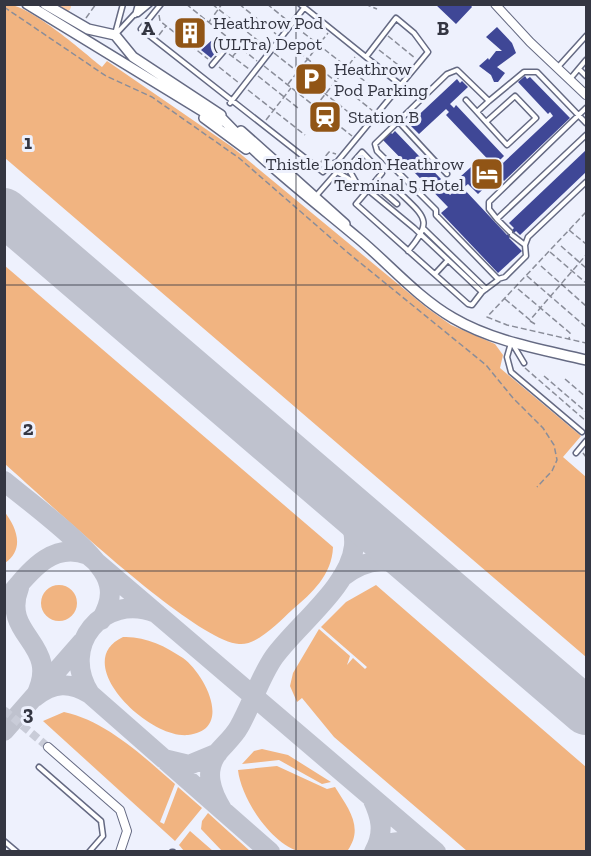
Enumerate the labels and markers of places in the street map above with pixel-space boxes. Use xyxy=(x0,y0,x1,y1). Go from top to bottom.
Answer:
place label: Heathrow Pod (ULTra) Depot xyxy=(213,12,323,55)
building icon: Heathrow Pod (ULTra) Depot xyxy=(172,15,208,51)
place label: Heathrow Pod Parking xyxy=(334,58,428,101)
parking icon: Heathrow Pod Parking xyxy=(293,61,329,97)
station icon: Station B xyxy=(307,99,343,135)
place label: Station B xyxy=(348,106,419,128)
place label: Thistle London Heathrow Terminal 5 Hotel xyxy=(265,153,464,196)
hotel icon: Thistle London Heathrow Terminal 5 Hotel xyxy=(469,156,505,192)

